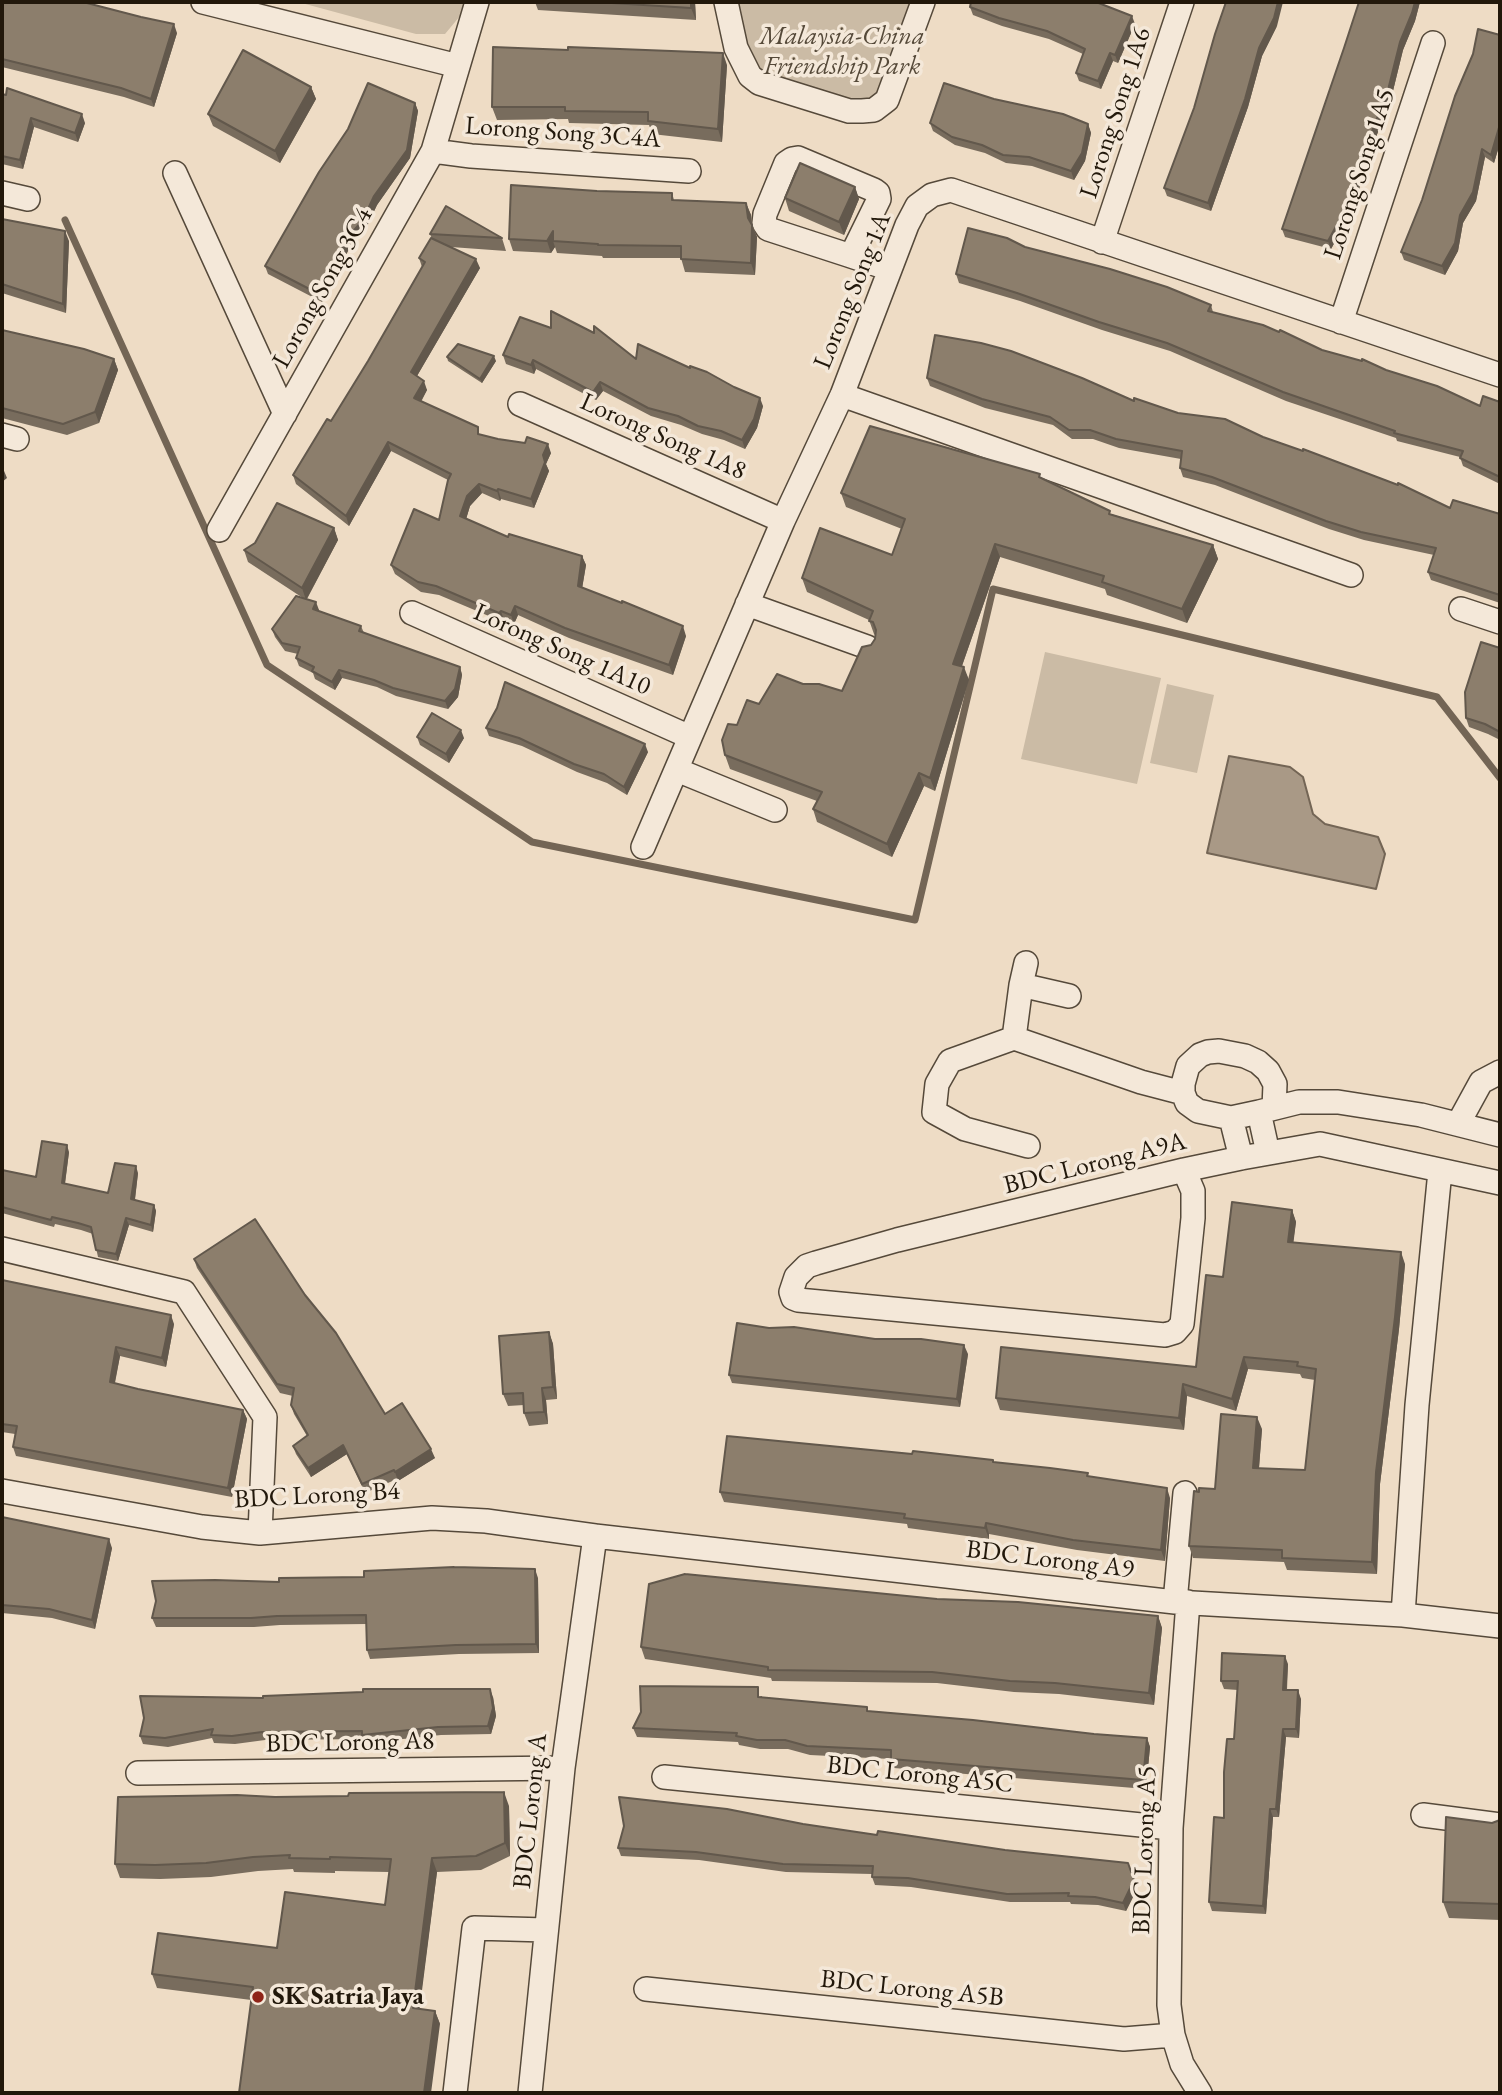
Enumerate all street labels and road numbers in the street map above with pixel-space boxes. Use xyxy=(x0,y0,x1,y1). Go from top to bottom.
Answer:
street label: Lorong Song 1A6 xyxy=(1074,24,1158,202)
street label: Lorong Song 1A5 xyxy=(1318,85,1402,263)
street label: Lorong Song 3C4A xyxy=(464,111,662,155)
street label: Lorong Song 3C4 xyxy=(266,202,380,374)
street label: Lorong Song 1A xyxy=(808,208,898,374)
street label: Lorong Song 1A8 xyxy=(575,387,751,487)
street label: Lorong Song 1A10 xyxy=(469,597,655,703)
street label: BDC Lorong A9A xyxy=(1001,1126,1189,1202)
street label: BDC Lorong B4 xyxy=(233,1476,401,1516)
street label: BDC Lorong A9 xyxy=(964,1534,1136,1586)
street label: BDC Lorong A8 xyxy=(265,1726,435,1760)
street label: BDC Lorong A xyxy=(507,1732,555,1890)
street label: BDC Lorong A5C xyxy=(825,1750,1015,1800)
street label: BDC Lorong A5 xyxy=(1126,1765,1164,1935)
street label: BDC Lorong A5B xyxy=(819,1964,1005,2014)

